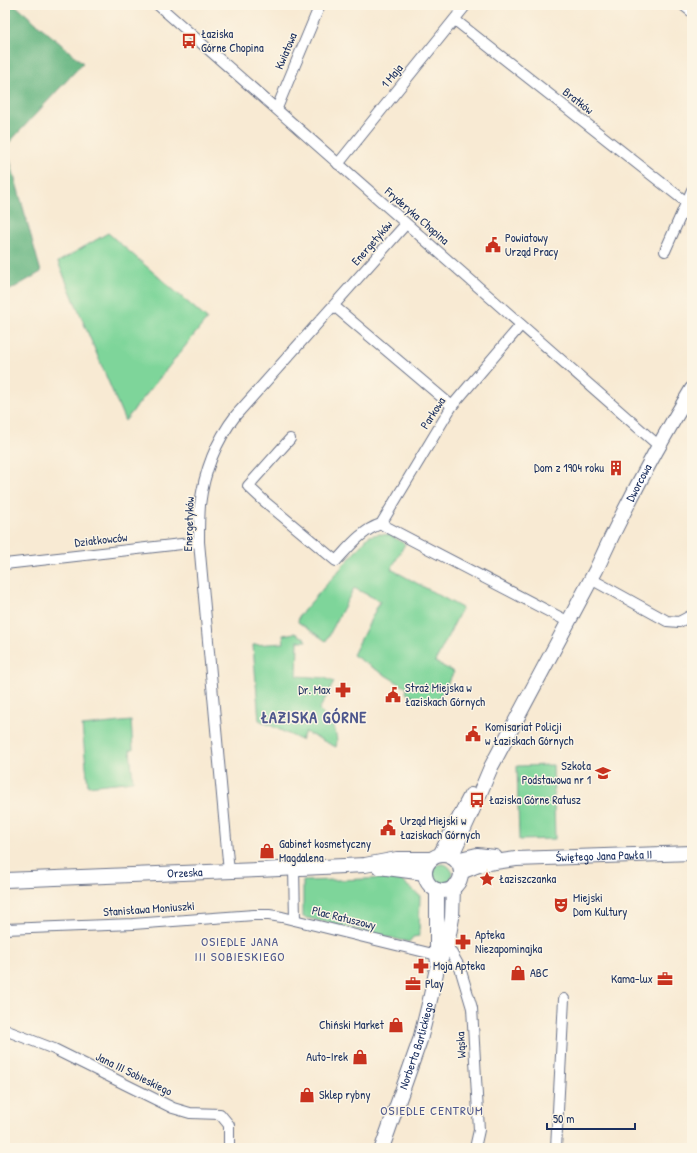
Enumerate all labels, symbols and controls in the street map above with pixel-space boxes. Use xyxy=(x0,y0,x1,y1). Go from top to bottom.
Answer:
place label: Łaziska Górne Chopina xyxy=(201,25,264,56)
street label: Kwiatowa xyxy=(270,30,301,72)
bus stop icon: Łaziska Górne Chopina xyxy=(180,32,198,50)
street label: 1 Maja xyxy=(377,60,407,91)
street label: Bratków xyxy=(559,83,598,118)
street label: Fryderyka Chopina xyxy=(381,182,453,249)
street label: Energetyków xyxy=(347,216,396,269)
place label: Powiatowy Urząd Pracy xyxy=(505,229,558,260)
public building icon: Powiatowy Urząd Pracy xyxy=(484,236,502,254)
street label: Parkowa xyxy=(416,393,449,432)
place label: Dom z 1904 roku xyxy=(534,459,604,476)
building icon: Dom z 1904 roku xyxy=(607,459,625,477)
street label: Dworcowa xyxy=(622,460,656,504)
street label: Energetyków xyxy=(179,496,198,552)
street label: Działkowców xyxy=(74,528,129,551)
place label: Straż Miejska w Łaziskach Górnych xyxy=(405,679,485,710)
place label: Dr. Max xyxy=(298,681,331,698)
pharmacy icon: Dr. Max xyxy=(334,681,352,699)
public building icon: Straż Miejska w Łaziskach Górnych xyxy=(384,686,402,704)
district label: ŁAZISKA GÓRNE xyxy=(261,706,367,728)
place label: Komisariat Policji w Łaziskach Górnych xyxy=(485,718,573,749)
public building icon: Komisariat Policji w Łaziskach Górnych xyxy=(464,725,482,743)
place label: Szkoła Podstawowa nr 1 xyxy=(522,757,591,788)
school or university icon: Szkoła Podstawowa nr 1 xyxy=(594,764,612,782)
bus stop icon: Łaziska Górne Ratusz xyxy=(468,791,486,809)
place label: Łaziska Górne Ratusz xyxy=(489,791,581,808)
place label: Urząd Miejski w Łaziskach Górnych xyxy=(400,812,480,843)
public building icon: Urząd Miejski w Łaziskach Górnych xyxy=(379,819,397,837)
place label: Gabinet kosmetyczny Magdalena xyxy=(279,835,371,866)
shop icon: Gabinet kosmetyczny Magdalena xyxy=(258,842,276,860)
street label: Świętego Jana Pawła II xyxy=(556,845,652,866)
street label: Orzeska xyxy=(167,863,203,882)
place icon: Łaziszczanka xyxy=(478,870,496,888)
place label: Łaziszczanka xyxy=(499,870,557,887)
place label: Miejski Dom Kultury xyxy=(573,889,627,920)
theatre icon: Miejski Dom Kultury xyxy=(552,896,570,914)
street label: Stanisława Moniuszki xyxy=(103,897,195,920)
street label: Plac Ratuszowy xyxy=(310,901,378,934)
place label: Apteka Niezapominajka xyxy=(475,926,542,957)
district label: OSIEDLE JANA III SOBIESKIEGO xyxy=(195,932,285,965)
pharmacy icon: Apteka Niezapominajka xyxy=(454,933,472,951)
pharmacy icon: Moja Apteka xyxy=(412,957,430,975)
place label: Moja Apteka xyxy=(433,957,485,974)
shop icon: ABC xyxy=(509,964,527,982)
place label: ABC xyxy=(530,964,549,981)
place label: Kama-lux xyxy=(611,970,653,987)
office icon: Kama-lux xyxy=(656,970,674,988)
office icon: Play xyxy=(404,975,422,993)
place label: Play xyxy=(425,975,444,992)
street label: Norberta Barlickiego xyxy=(394,1000,437,1091)
place label: Chiński Market xyxy=(319,1016,385,1033)
shop icon: Chiński Market xyxy=(387,1016,405,1034)
street label: Wąska xyxy=(451,1031,470,1059)
street label: Jana III Sobieskiego xyxy=(93,1048,176,1100)
place label: Auto-Irek xyxy=(306,1048,348,1065)
shop icon: Auto-Irek xyxy=(351,1048,369,1066)
shop icon: Sklep rybny xyxy=(298,1086,316,1104)
place label: Sklep rybny xyxy=(319,1086,371,1103)
district label: OSIEDLE CENTRUM xyxy=(380,1101,484,1119)
scale bar xyxy=(547,1105,635,1131)
text: 50 m xyxy=(553,1110,574,1127)

